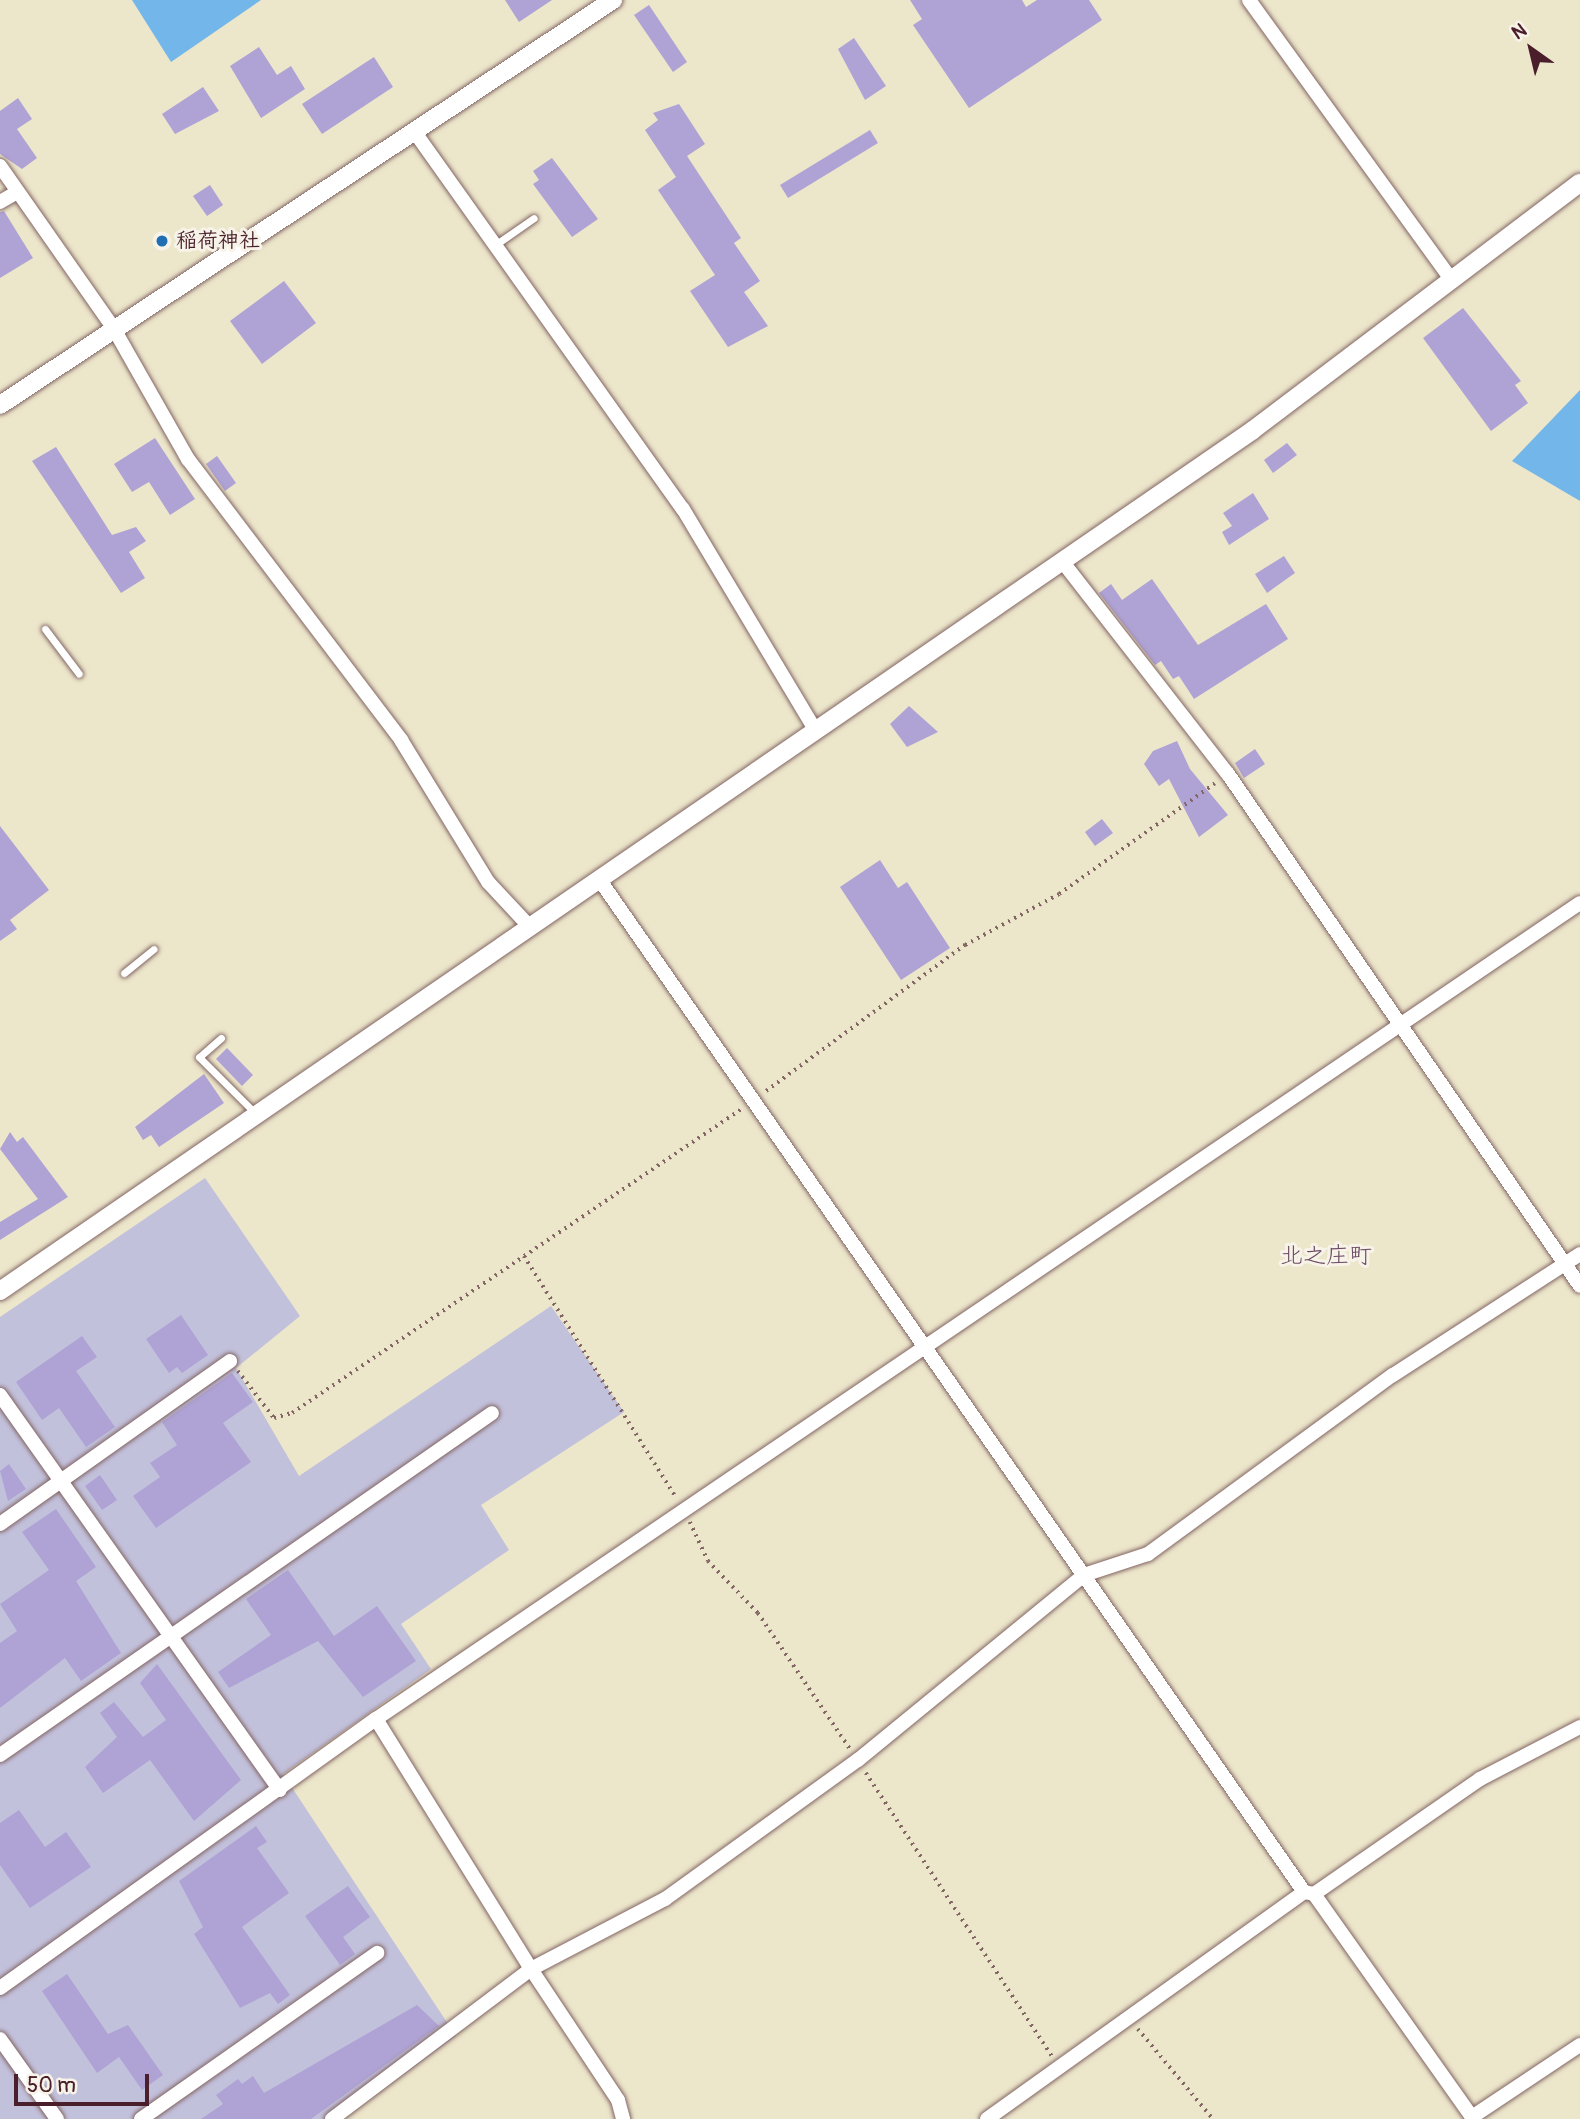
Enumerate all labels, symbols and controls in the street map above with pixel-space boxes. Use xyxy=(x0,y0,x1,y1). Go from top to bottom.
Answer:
north arrow xyxy=(1496,14,1566,84)
text: N xyxy=(1507,18,1531,45)
place label: 稲荷神社 xyxy=(176,228,260,254)
marker: 稲荷神社 xyxy=(154,233,170,249)
district label: 北之庄町 xyxy=(1280,1242,1372,1270)
scale bar xyxy=(18,2060,152,2104)
text: 50 m xyxy=(27,2072,76,2099)

